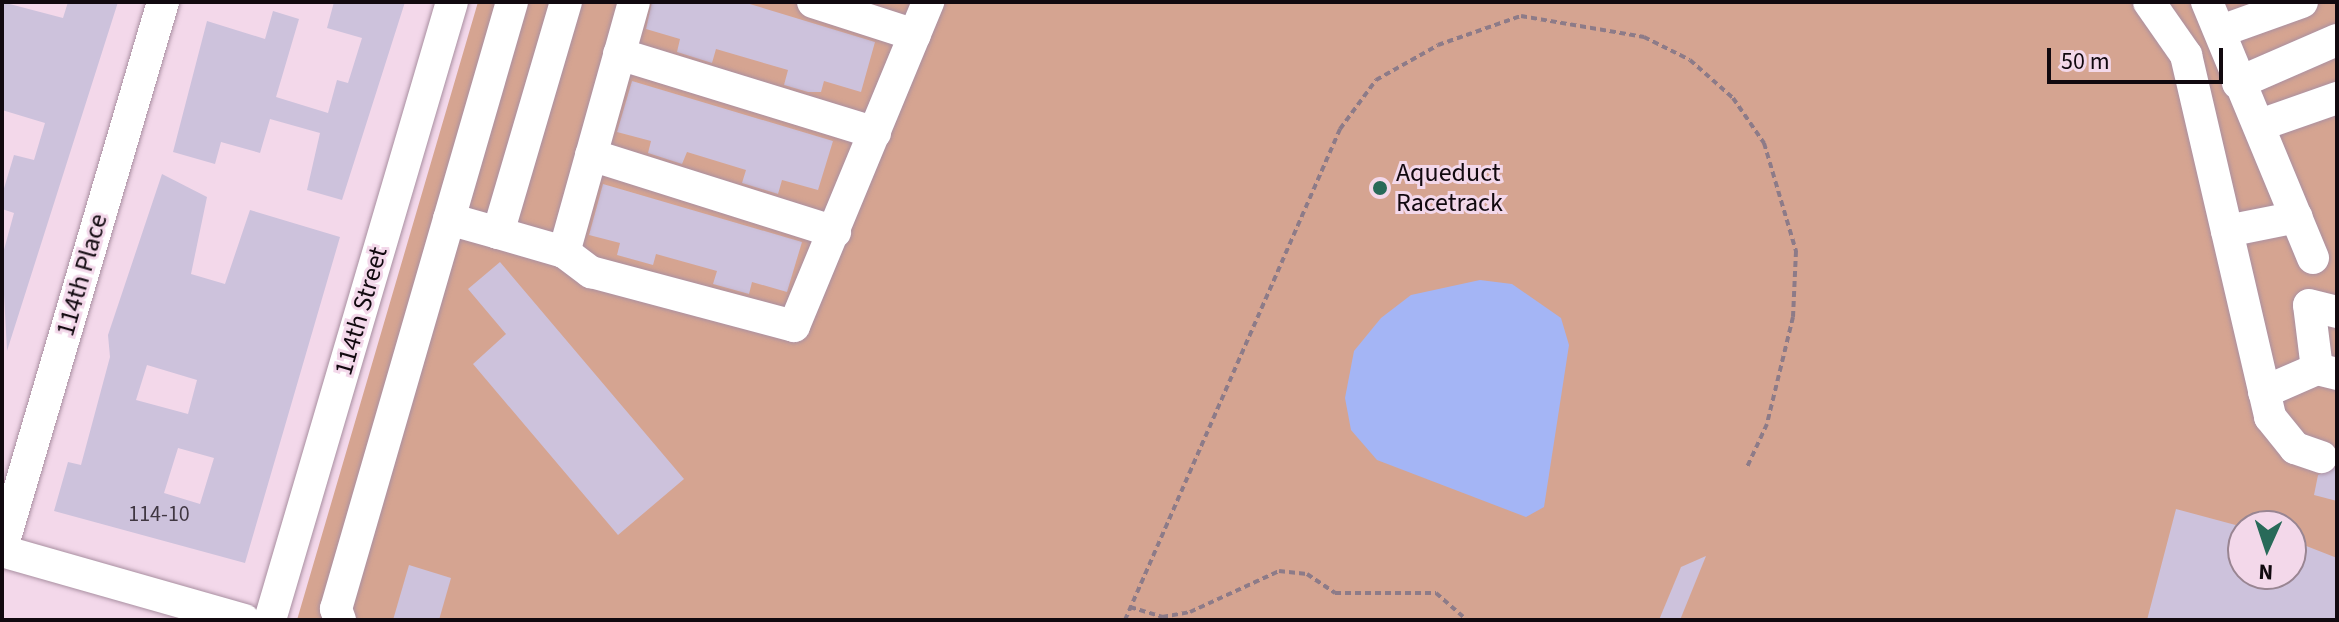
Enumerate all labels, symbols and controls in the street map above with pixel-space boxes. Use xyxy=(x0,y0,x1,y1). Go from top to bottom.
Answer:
scale bar xyxy=(2051,32,2227,82)
text: 50 m xyxy=(2061,44,2110,79)
place label: Aqueduct Racetrack xyxy=(1396,157,1503,218)
marker: Aqueduct Racetrack xyxy=(1371,179,1389,197)
street label: 114th Place xyxy=(50,210,114,340)
street label: 114th Street xyxy=(328,243,394,379)
house number: 114-10 xyxy=(128,502,190,528)
north arrow xyxy=(2227,510,2307,590)
text: N xyxy=(2258,556,2274,588)

